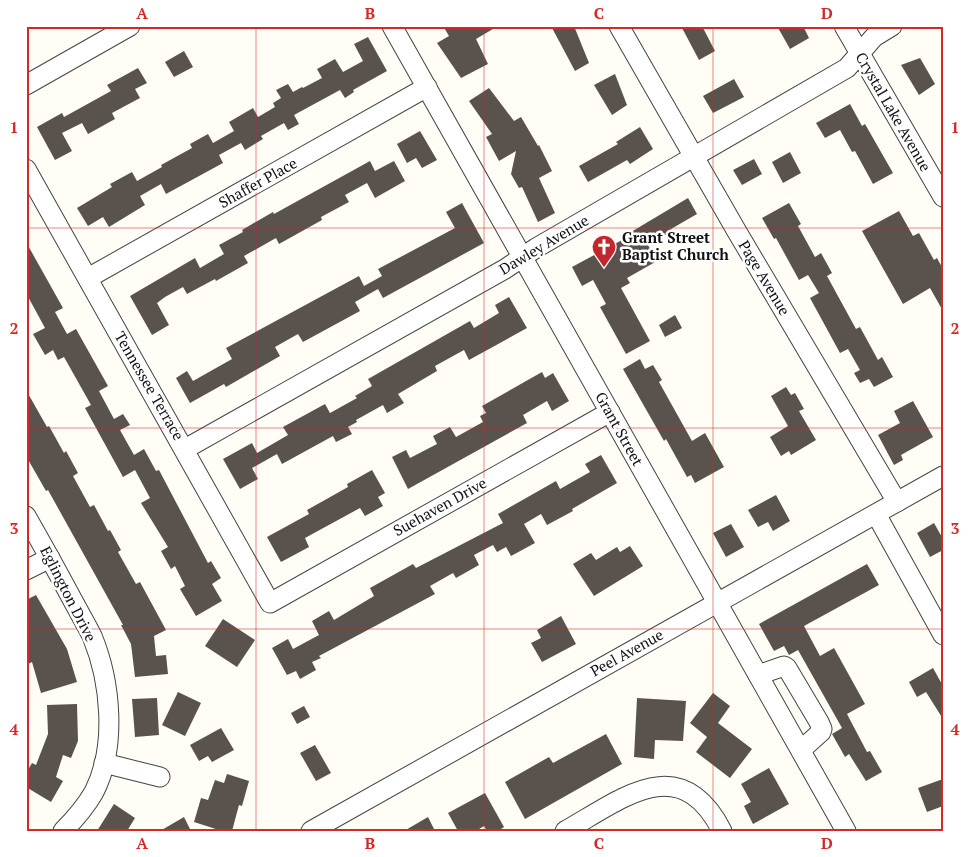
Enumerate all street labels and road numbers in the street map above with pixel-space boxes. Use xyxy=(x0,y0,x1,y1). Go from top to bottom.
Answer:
street label: Crystal Lake Avenue xyxy=(852,48,936,175)
street label: Shaffer Place xyxy=(215,152,300,212)
street label: Dawley Avenue xyxy=(495,210,592,279)
street label: Page Avenue xyxy=(735,236,795,319)
street label: Tennessee Terrace xyxy=(111,328,189,443)
street label: Grant Street xyxy=(591,388,649,470)
street label: Suehaven Drive xyxy=(389,472,490,540)
street label: Eglington Drive xyxy=(36,542,102,645)
street label: Peel Avenue xyxy=(586,624,667,680)

